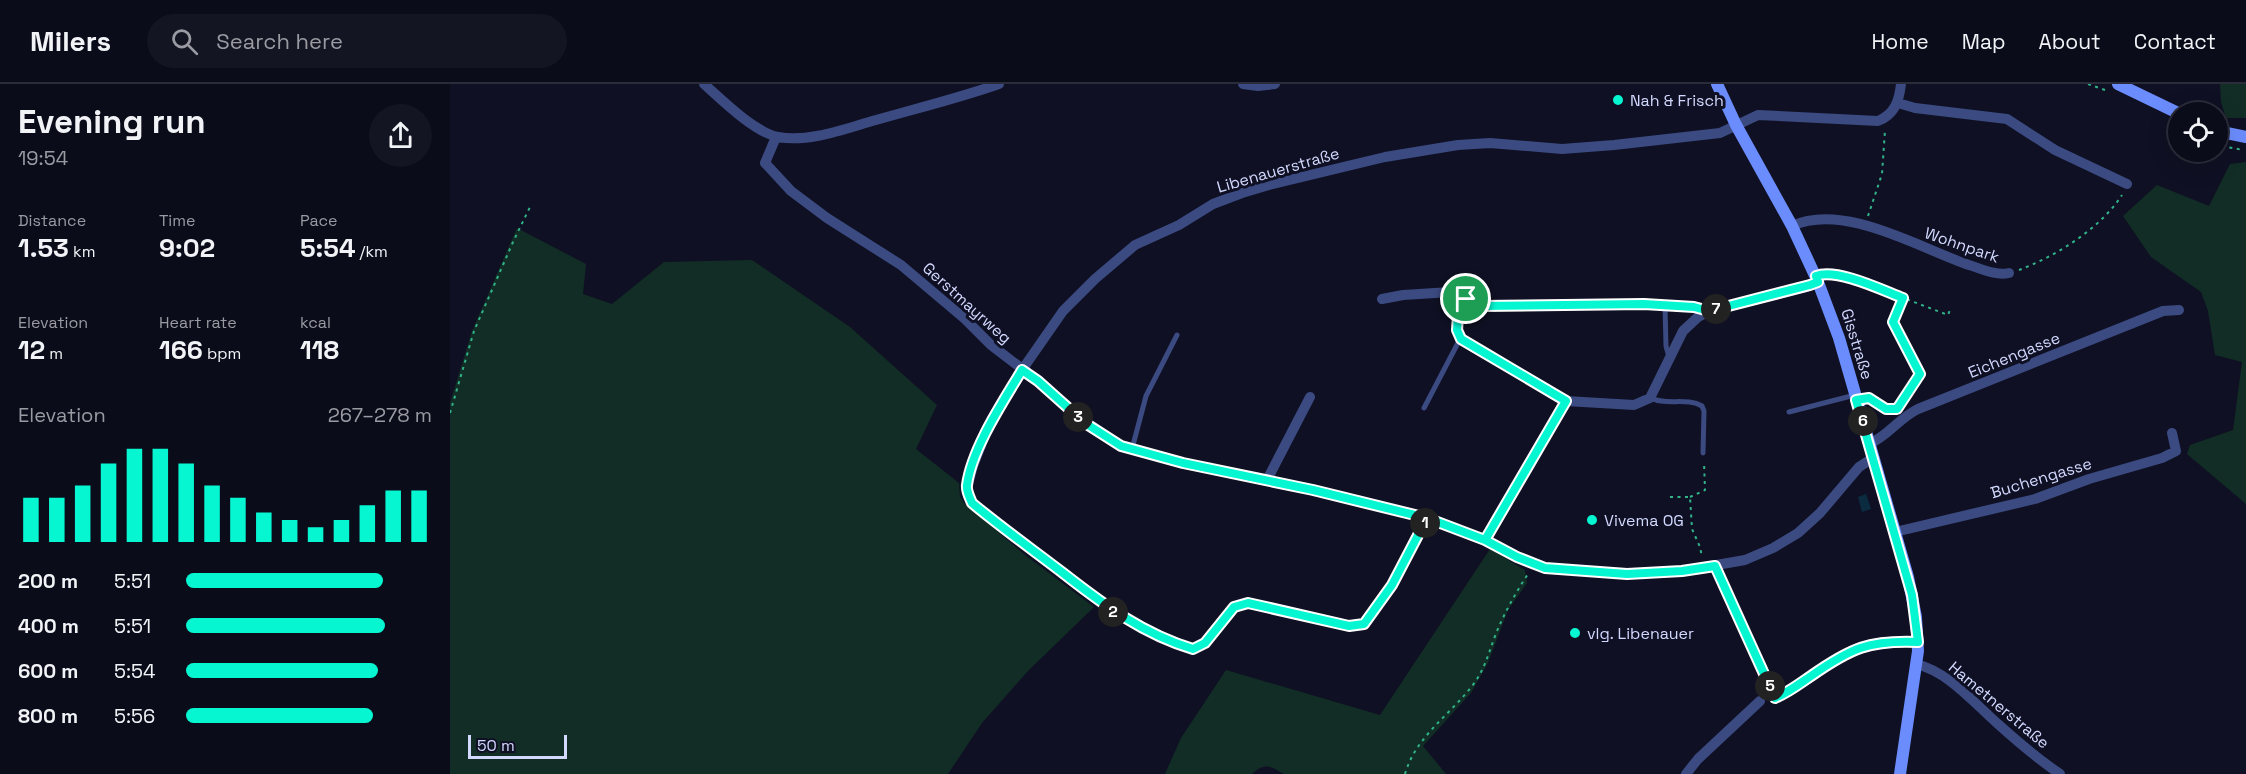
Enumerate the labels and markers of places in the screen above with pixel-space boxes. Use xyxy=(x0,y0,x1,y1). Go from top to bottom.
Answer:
place label: Nah & Frisch xyxy=(1630,90,1724,111)
marker: Nah & Frisch xyxy=(1611,93,1625,107)
pin xyxy=(1440,273,1491,324)
pin: 7 xyxy=(1701,294,1731,324)
pin: 3 xyxy=(1063,402,1093,432)
pin: 6 xyxy=(1848,406,1878,436)
pin: 1 xyxy=(1410,508,1440,538)
place label: Vivema OG xyxy=(1604,510,1684,531)
marker: Vivema OG xyxy=(1585,513,1599,527)
pin: 2 xyxy=(1098,597,1128,627)
place label: vlg. Libenauer xyxy=(1587,623,1694,644)
marker: vlg. Libenauer xyxy=(1568,626,1582,640)
pin: 5 xyxy=(1755,671,1785,701)

